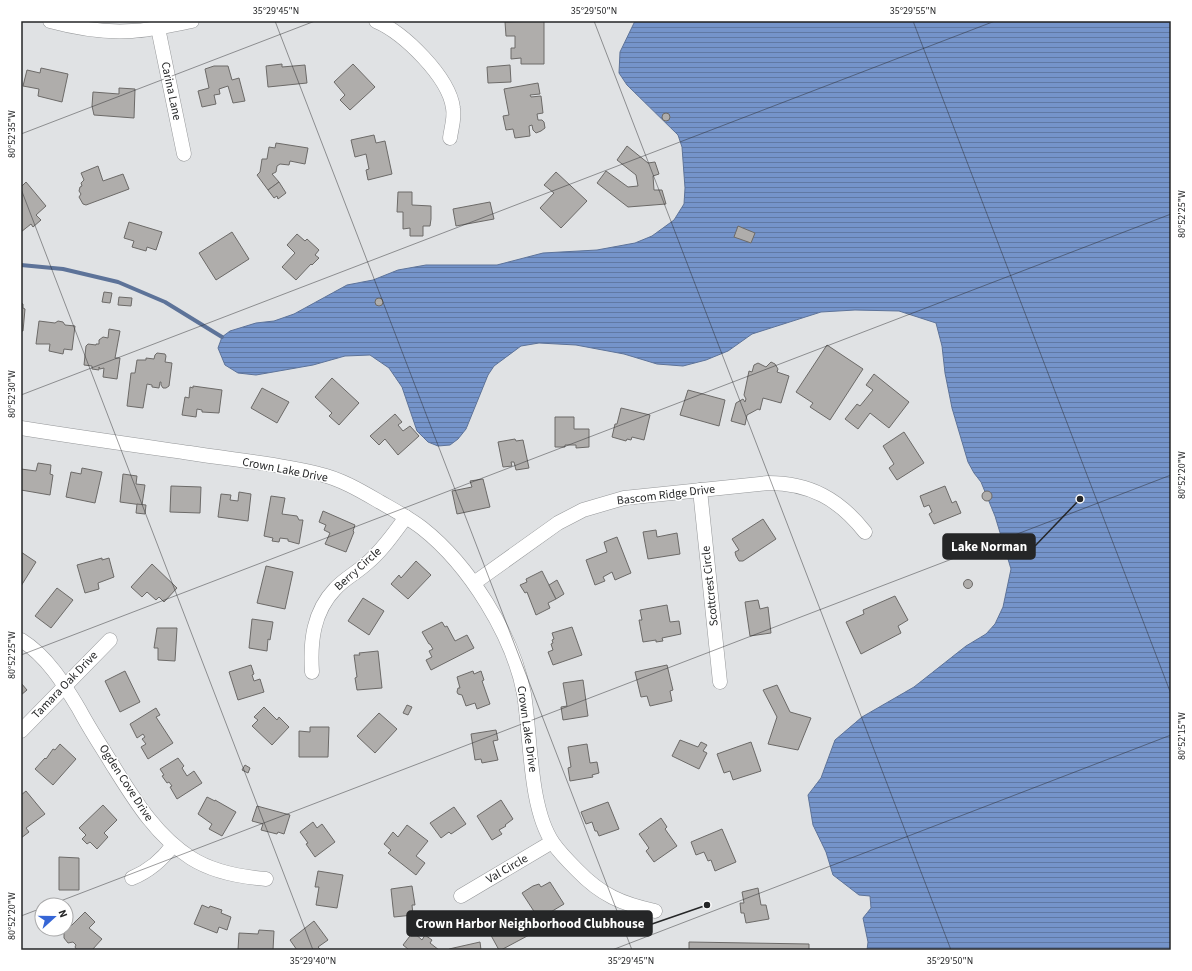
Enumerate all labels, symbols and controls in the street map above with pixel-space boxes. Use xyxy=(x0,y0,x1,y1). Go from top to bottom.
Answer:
text: 35°29'45"N xyxy=(253,4,299,18)
text: 35°29'50"N xyxy=(571,4,617,18)
text: 35°29'55"N xyxy=(890,4,936,18)
street label: Carina Lane xyxy=(157,60,186,122)
text: 80°52'35"W xyxy=(5,110,19,158)
text: 80°52'25"W xyxy=(1175,190,1189,238)
text: 80°52'30"W xyxy=(5,370,19,418)
text: 80°52'20"W xyxy=(1175,451,1189,499)
street label: Crown Lake Drive xyxy=(241,453,329,487)
street label: Bascom Ridge Drive xyxy=(616,481,716,509)
callout: Lake Norman xyxy=(943,534,1035,559)
text: Lake Norman xyxy=(951,538,1027,556)
street label: Berry Circle xyxy=(331,543,385,595)
street label: Scottcrest Circle xyxy=(697,545,723,627)
text: 80°52'25"W xyxy=(5,631,19,679)
street label: Tamara Oak Drive xyxy=(28,647,102,723)
street label: Crown Lake Drive xyxy=(513,685,541,773)
text: 80°52'15"W xyxy=(1175,712,1189,760)
street label: Ogden Cove Drive xyxy=(95,741,157,825)
street label: Val Circle xyxy=(483,850,531,888)
text: 80°52'20"W xyxy=(5,892,19,940)
north arrow xyxy=(34,897,74,937)
text: N xyxy=(55,907,71,920)
callout: Crown Harbor Neighborhood Clubhouse xyxy=(407,911,652,936)
text: Crown Harbor Neighborhood Clubhouse xyxy=(416,915,645,933)
text: 35°29'40"N xyxy=(290,954,336,968)
text: 35°29'45"N xyxy=(608,954,654,968)
text: 35°29'50"N xyxy=(927,954,973,968)

